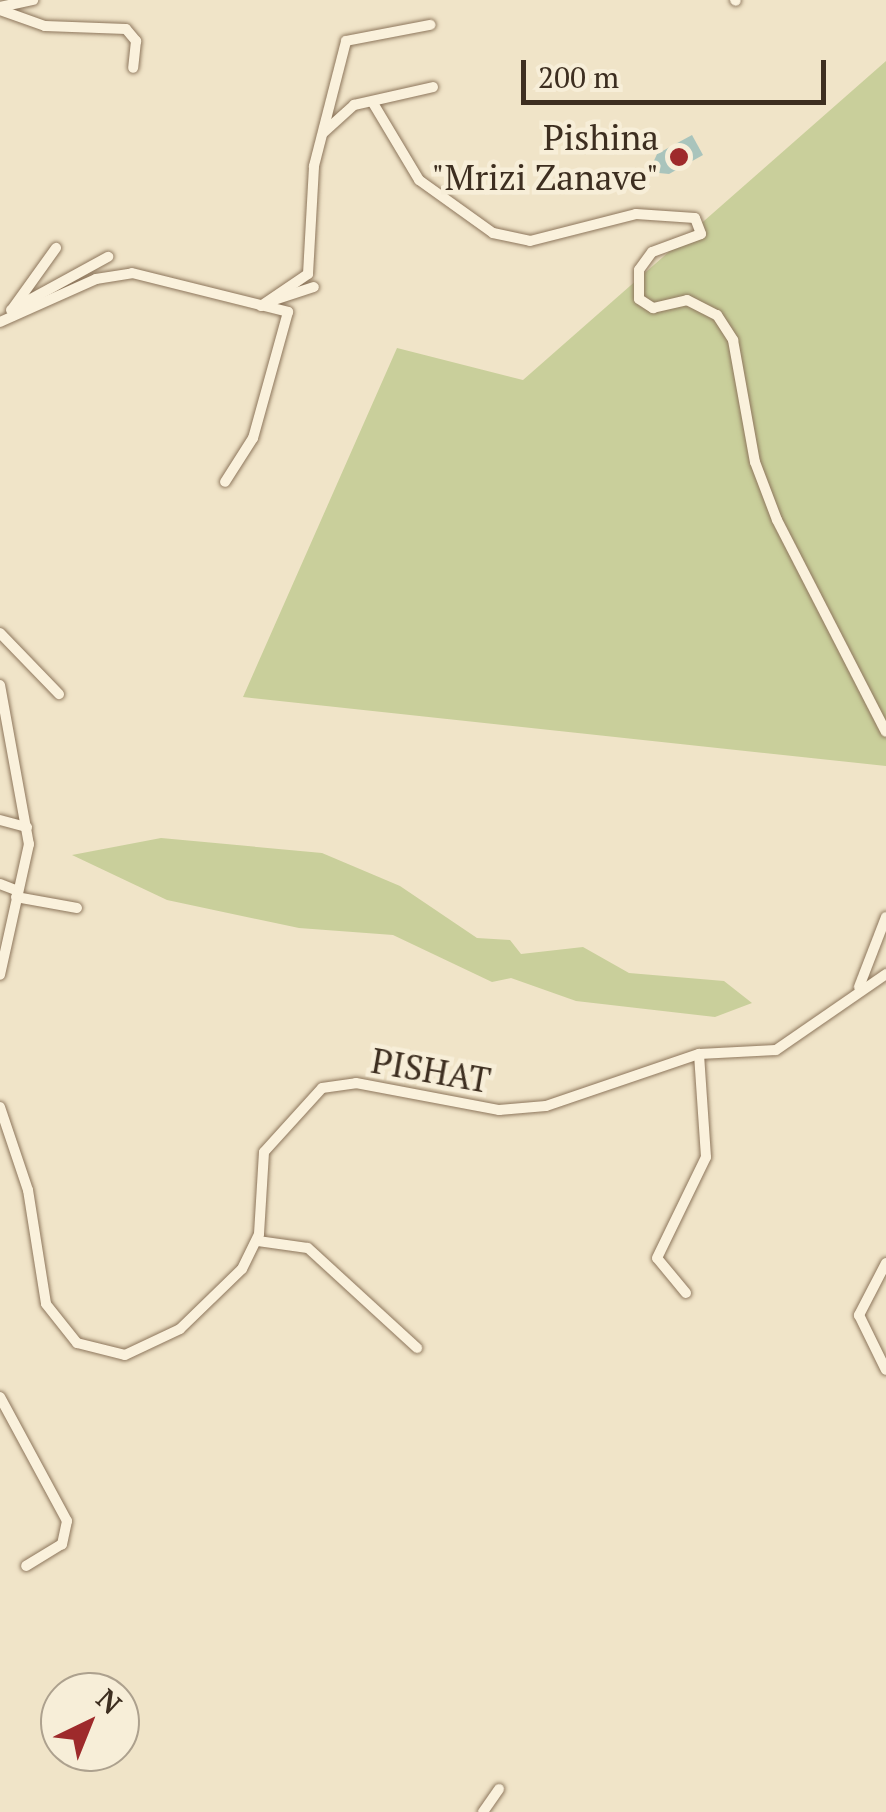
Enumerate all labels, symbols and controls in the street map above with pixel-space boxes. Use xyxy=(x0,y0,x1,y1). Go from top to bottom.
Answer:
scale bar xyxy=(526,40,831,102)
text: 200 m xyxy=(538,57,619,97)
place label: Pishina "Mrizi Zanave" xyxy=(431,116,659,198)
marker: Pishina "Mrizi Zanave" xyxy=(668,146,690,168)
street label: PISHAT xyxy=(368,1039,494,1101)
north arrow xyxy=(40,1672,140,1772)
text: N xyxy=(89,1680,130,1722)

